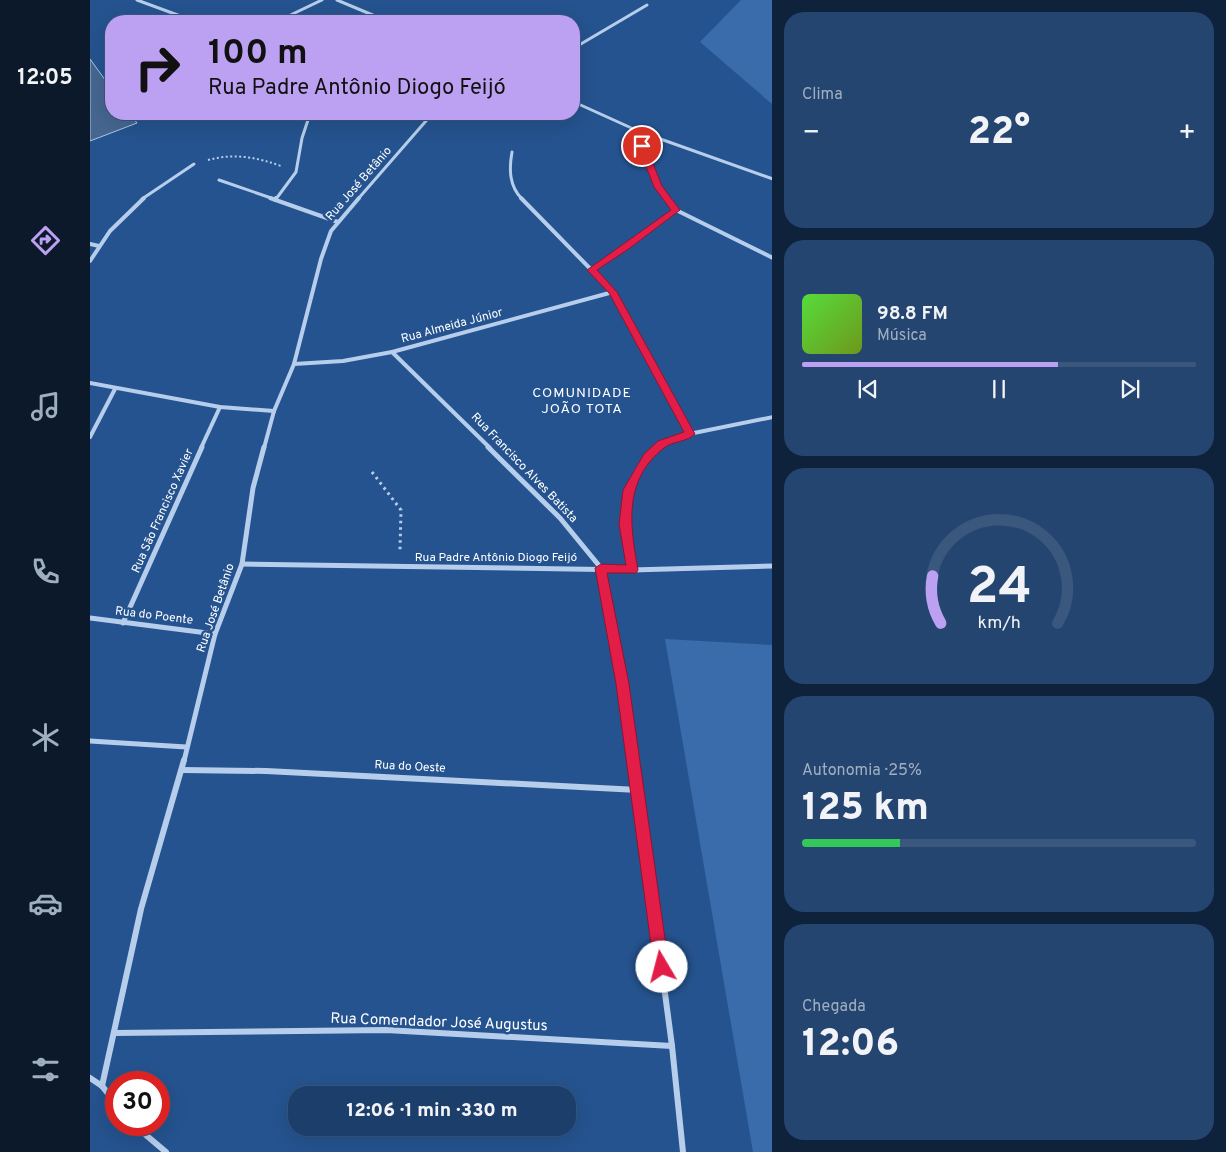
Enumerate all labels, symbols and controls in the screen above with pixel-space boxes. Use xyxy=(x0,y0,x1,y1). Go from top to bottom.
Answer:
text: 100 m xyxy=(208,32,308,76)
icon: right xyxy=(125,35,190,100)
text: 12:05 xyxy=(17,65,73,92)
text: Rua Padre Antônio Diogo Feijó xyxy=(208,75,506,102)
text: Clima xyxy=(802,85,843,105)
text: 22° xyxy=(968,109,1030,158)
text: − xyxy=(802,116,820,152)
text: + xyxy=(1178,116,1196,152)
pin xyxy=(621,125,663,167)
icon: arrive xyxy=(628,132,656,160)
street label: Rua José Betânio xyxy=(322,143,396,224)
icon: directions xyxy=(28,223,63,258)
text: 98.8 FM xyxy=(877,302,948,326)
street label: Rua Almeida Júnior xyxy=(399,305,505,347)
text: Música xyxy=(877,326,927,346)
icon: previous xyxy=(854,375,882,403)
icon: pause xyxy=(985,375,1013,403)
icon: next xyxy=(1116,375,1144,403)
district label: COMUNIDADE JOÃO TOTA xyxy=(532,385,632,418)
icon: music xyxy=(28,389,63,424)
street label: Rua Francisco Alves Batista xyxy=(467,410,581,526)
street label: Rua São Francisco Xavier xyxy=(128,446,198,576)
street label: Rua Padre Antônio Diogo Feijó xyxy=(415,550,578,566)
icon: phone xyxy=(28,554,63,589)
text: 24 xyxy=(966,556,1032,622)
street label: Rua José Betânio xyxy=(193,561,239,655)
street label: Rua do Poente xyxy=(114,603,194,629)
text: km/h xyxy=(977,612,1021,635)
icon: climate xyxy=(28,720,63,755)
street label: Rua do Oeste xyxy=(374,757,446,777)
text: Autonomia · 25% xyxy=(802,761,922,781)
text: 125 km xyxy=(802,785,929,834)
icon: car xyxy=(28,886,63,921)
position arrow xyxy=(635,940,687,992)
text: Chegada xyxy=(802,997,866,1017)
street label: Rua Comendador José Augustus xyxy=(330,1010,548,1036)
text: 12:06 xyxy=(802,1021,899,1070)
icon: filters xyxy=(28,1052,63,1087)
speed limit sign: 30 xyxy=(105,1071,170,1136)
text: 12:06 · 1 min · 330 m xyxy=(347,1099,518,1123)

